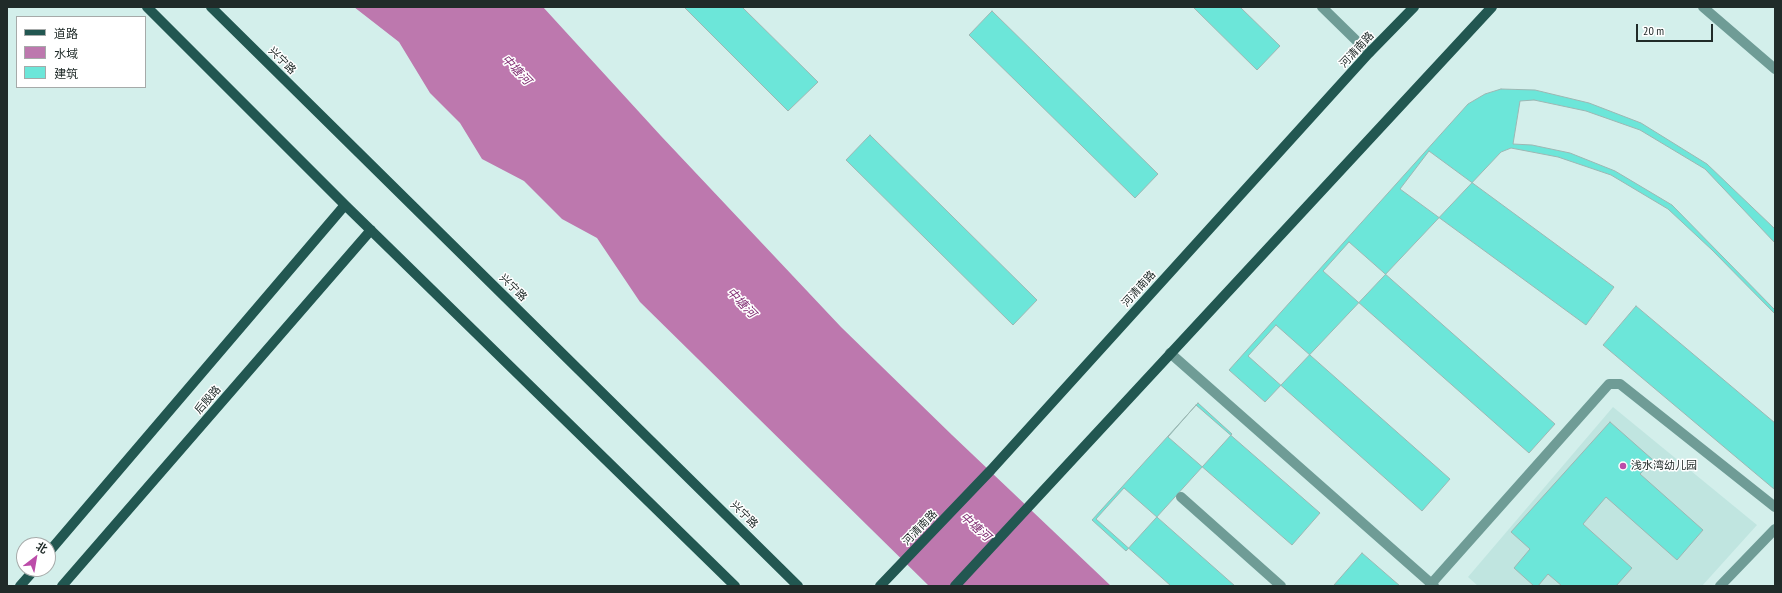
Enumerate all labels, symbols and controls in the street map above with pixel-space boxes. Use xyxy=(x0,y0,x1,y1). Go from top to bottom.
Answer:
legend xyxy=(16,16,146,88)
scale bar xyxy=(1638,16,1715,42)
text: 20 m xyxy=(1643,23,1664,38)
text: 道路 xyxy=(54,26,78,41)
street label: 河清南路 xyxy=(1337,29,1377,71)
street label: 兴宁路 xyxy=(266,45,298,77)
text: 水域 xyxy=(54,46,78,61)
water label: 中塘河 xyxy=(498,52,534,88)
text: 建筑 xyxy=(54,66,78,81)
street label: 河清南路 xyxy=(1119,268,1159,310)
street label: 兴宁路 xyxy=(497,272,529,304)
water label: 中塘河 xyxy=(723,285,759,321)
street label: 后殷路 xyxy=(192,383,224,417)
place label: 浅水湾幼儿园 xyxy=(1631,459,1697,473)
marker: 浅水湾幼儿园 xyxy=(1618,461,1628,471)
street label: 兴宁路 xyxy=(728,499,760,531)
street label: 河清南路 xyxy=(900,508,940,548)
water label: 中塘河 xyxy=(957,510,993,544)
north arrow xyxy=(16,537,56,577)
text: 北 xyxy=(33,539,50,556)

